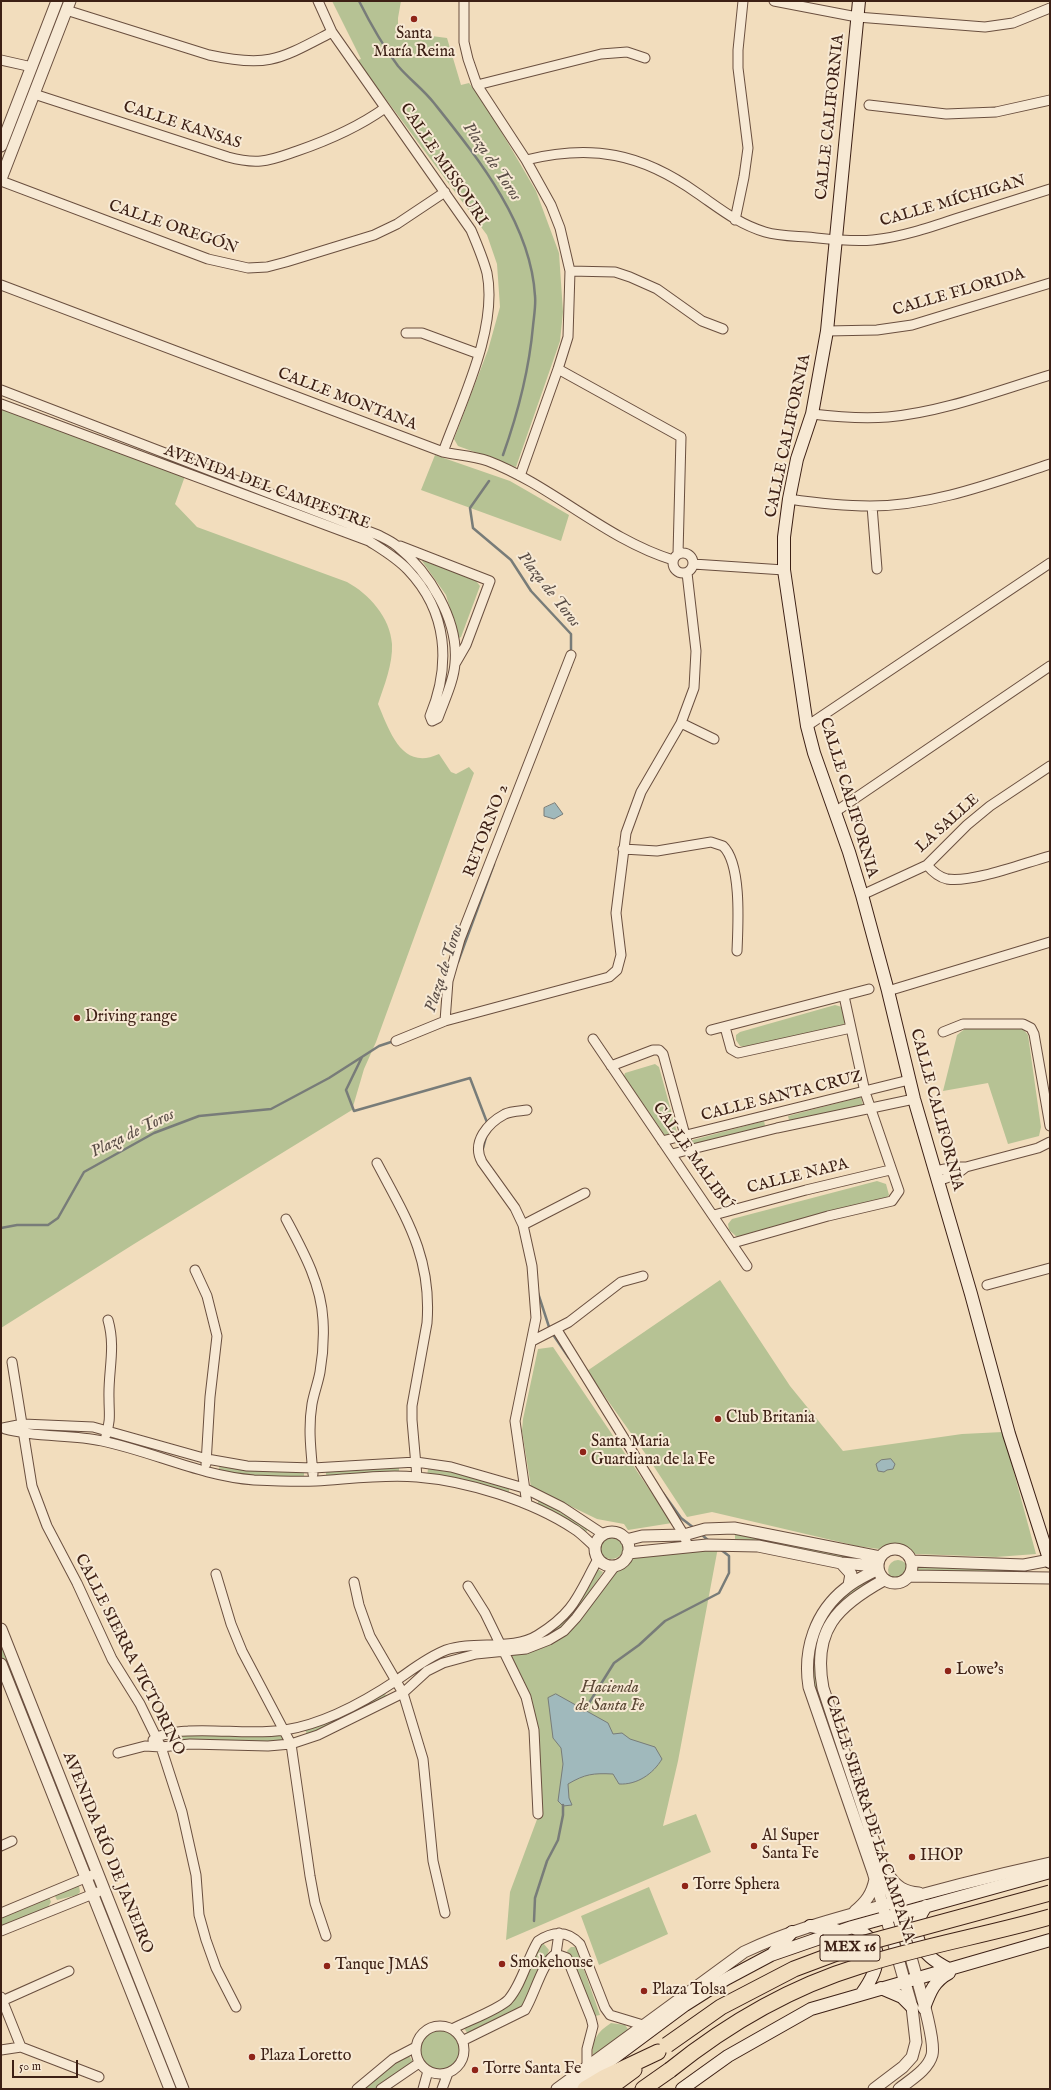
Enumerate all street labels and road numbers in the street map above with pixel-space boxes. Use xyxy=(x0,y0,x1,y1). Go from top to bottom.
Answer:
street label: CALLE CALIFORNIA xyxy=(813,33,849,201)
street label: CALLE KANSAS xyxy=(121,98,243,154)
street label: CALLE MISSOURI xyxy=(395,100,491,230)
street label: CALLE MÍCHIGAN xyxy=(878,172,1028,232)
street label: CALLE OREGÓN xyxy=(106,197,240,259)
street label: CALLE FLORIDA xyxy=(891,265,1027,321)
street label: CALLE CALIFORNIA xyxy=(762,352,816,520)
street label: CALLE MONTANA xyxy=(275,365,419,435)
street label: AVENIDA DEL CAMPESTRE xyxy=(161,442,373,534)
street label: CALLE CALIFORNIA xyxy=(814,715,882,881)
street label: RETORNO 2 xyxy=(460,782,514,880)
street label: LA SALLE xyxy=(912,791,984,857)
street label: CALLE CALIFORNIA xyxy=(905,1027,967,1193)
street label: CALLE SANTA CRUZ xyxy=(699,1068,865,1126)
street label: CALLE MALIBÚ xyxy=(648,1099,736,1215)
street label: CALLE NAPA xyxy=(745,1155,851,1199)
street label: CALLE SIERRA VICTORINO xyxy=(70,1551,188,1759)
street label: CALLE SIERRA DE LA CAMPANA xyxy=(820,1693,918,1945)
street label: AVENIDA RÍO DE JANEIRO xyxy=(58,1749,156,1957)
road number: MEX 16 xyxy=(820,1935,880,1961)

